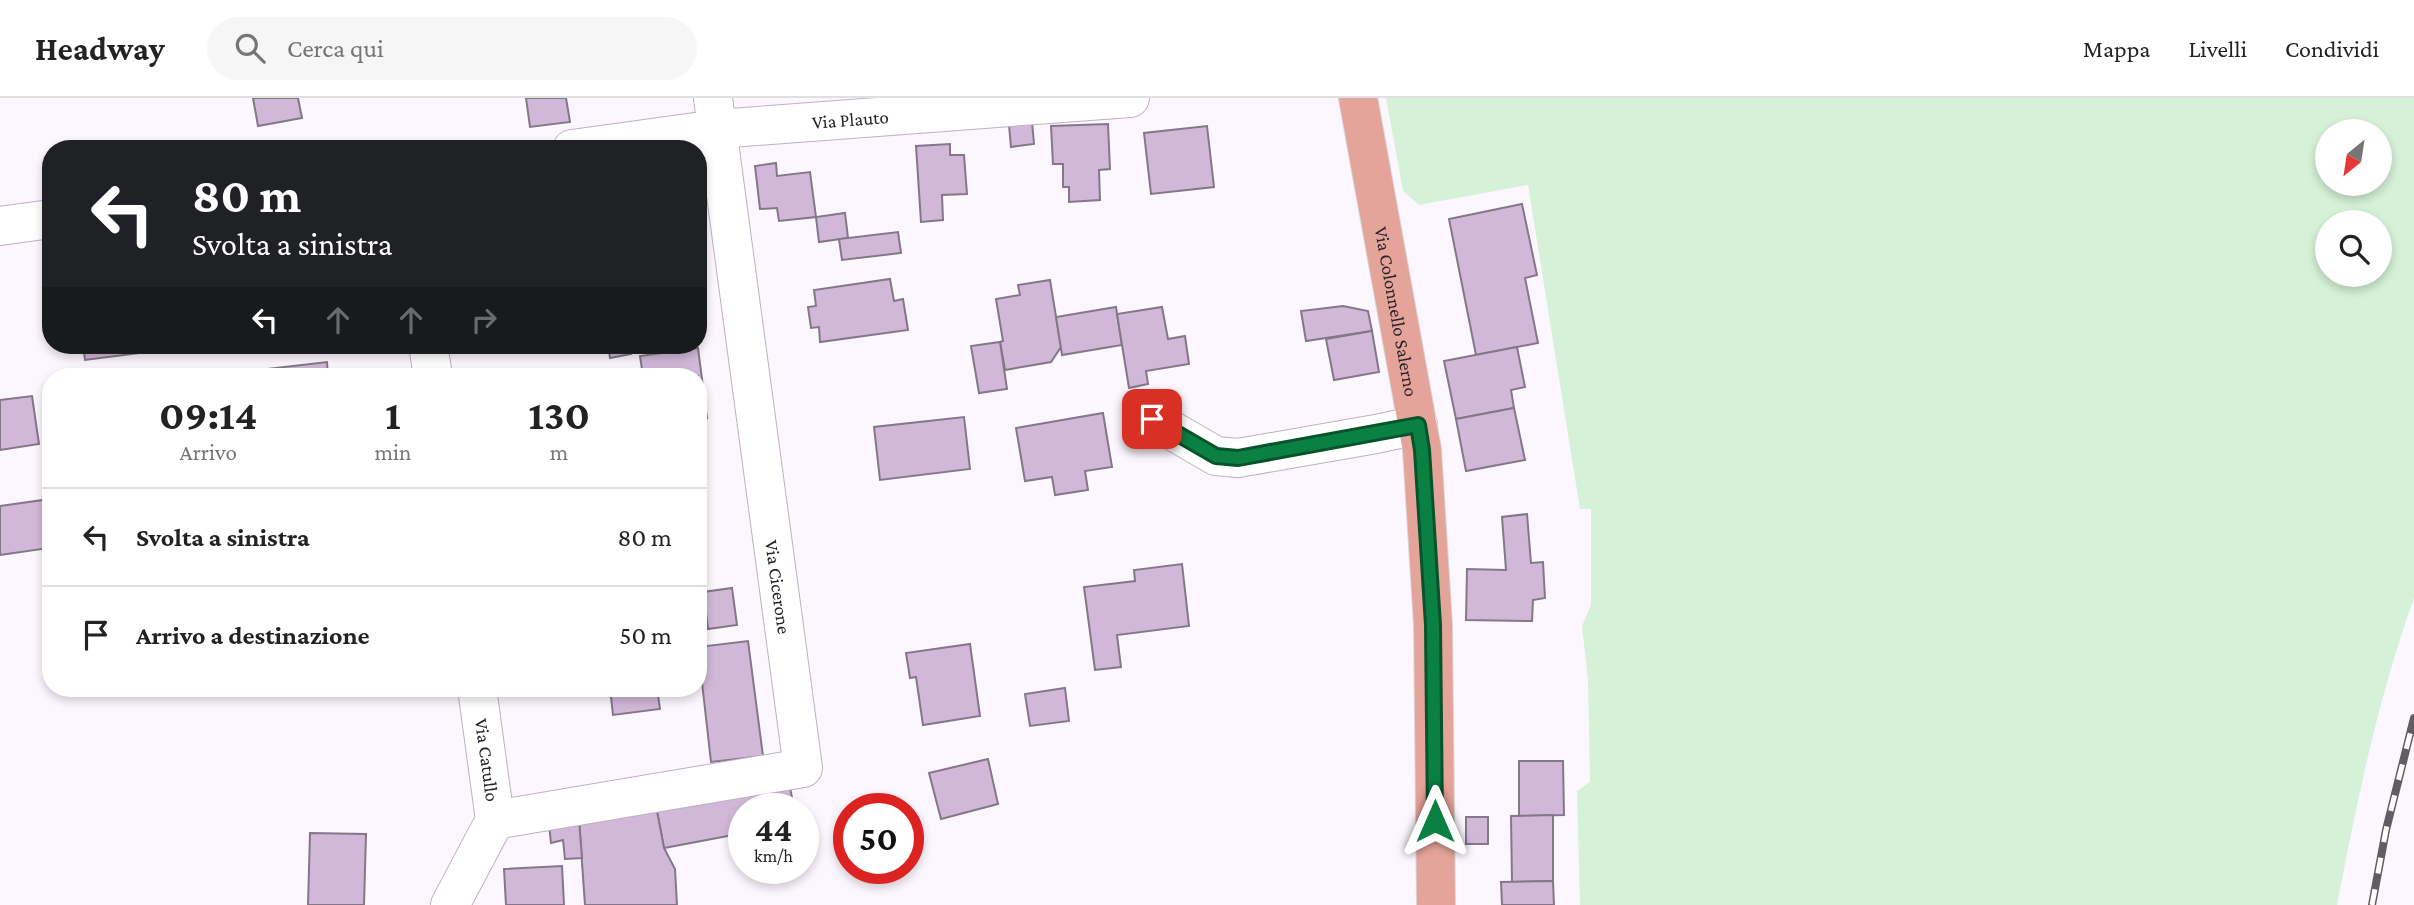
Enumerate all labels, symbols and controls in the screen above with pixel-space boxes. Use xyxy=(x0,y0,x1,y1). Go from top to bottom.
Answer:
search box xyxy=(207,17,697,80)
icon: search xyxy=(231,29,269,67)
text: Headway xyxy=(35,30,165,67)
text: Cerca qui xyxy=(287,34,384,63)
text: Mappa xyxy=(2083,35,2150,62)
text: Livelli xyxy=(2188,35,2247,62)
text: Condividi xyxy=(2285,35,2379,62)
street label: Via Plauto xyxy=(811,106,889,132)
north arrow xyxy=(2315,119,2392,196)
map controls xyxy=(2315,119,2392,287)
icon: left xyxy=(77,168,168,259)
text: 80 m xyxy=(192,168,301,223)
button: search xyxy=(2315,210,2392,287)
street label: Via Colonnello Salerno xyxy=(1371,225,1423,398)
text: Svolta a sinistra xyxy=(192,226,393,262)
icon: left xyxy=(246,301,284,339)
icon: ahead xyxy=(319,301,357,339)
icon: ahead xyxy=(392,301,430,339)
icon: right xyxy=(465,301,503,339)
pin xyxy=(1122,389,1182,449)
text: 09:14 xyxy=(159,391,257,438)
text: 1 xyxy=(385,391,401,438)
text: 130 xyxy=(528,391,590,438)
icon: arrive xyxy=(1133,400,1171,438)
text: Arrivo xyxy=(180,439,237,465)
text: min xyxy=(374,439,411,465)
text: m xyxy=(550,439,568,465)
icon: left xyxy=(77,518,115,556)
text: Svolta a sinistra xyxy=(136,523,310,552)
text: 80 m xyxy=(618,523,672,552)
street label: Via Cicerone xyxy=(761,539,795,635)
icon: arrive xyxy=(77,616,115,654)
text: Arrivo a destinazione xyxy=(136,621,370,650)
text: 50 m xyxy=(619,621,672,650)
street label: Via Catullo xyxy=(471,717,503,803)
position arrow xyxy=(1398,784,1472,858)
speed limit sign: 50 xyxy=(833,793,924,884)
text: 44 xyxy=(755,810,792,849)
text: km/h xyxy=(754,846,793,866)

